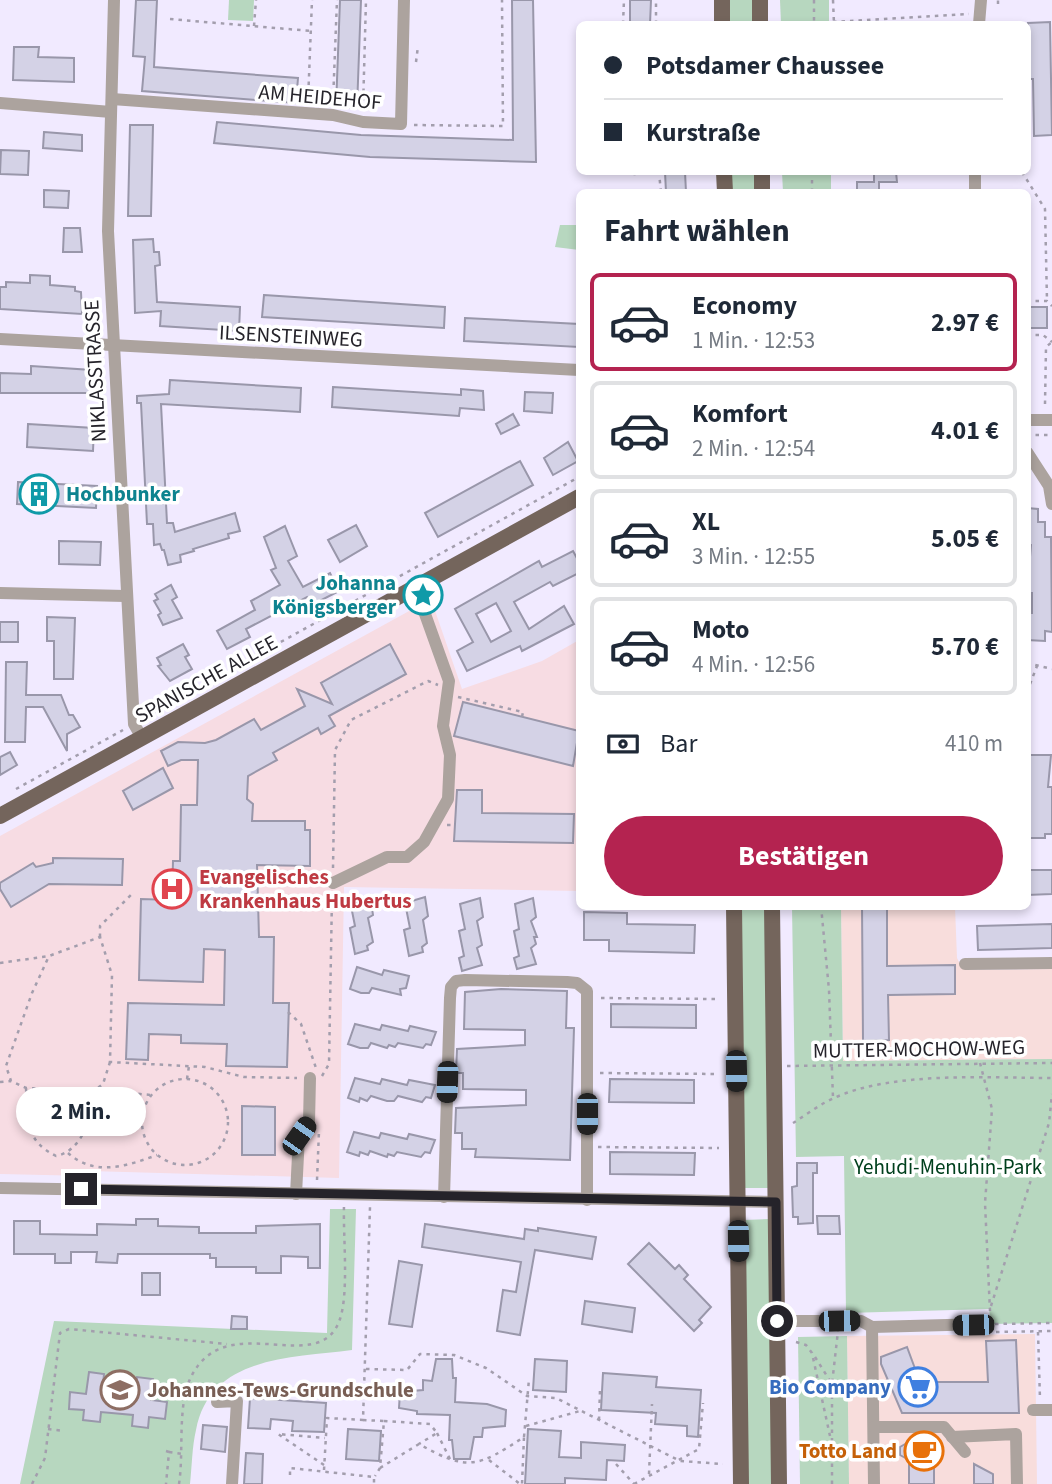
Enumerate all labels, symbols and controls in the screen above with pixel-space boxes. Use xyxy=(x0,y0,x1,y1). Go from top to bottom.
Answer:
text: Potsdamer Chaussee xyxy=(646,47,884,84)
street label: AM HEIDEHOF xyxy=(257,77,383,117)
text: Kurstraße xyxy=(646,114,761,151)
text: Fahrt wählen xyxy=(604,208,790,254)
text: Economy xyxy=(692,287,797,324)
icon: car xyxy=(608,291,671,354)
street label: NIKLASSTRASSE xyxy=(76,299,114,443)
text: 2.97 € xyxy=(931,304,999,341)
street label: ILSENSTEINWEG xyxy=(218,317,364,355)
text: 1 Min. · 12:53 xyxy=(692,324,815,357)
text: Komfort xyxy=(692,395,788,432)
icon: car xyxy=(608,399,671,462)
text: 4.01 € xyxy=(931,412,999,449)
text: 2 Min. · 12:54 xyxy=(692,432,815,465)
building icon: Hochbunker xyxy=(18,473,60,515)
place label: Hochbunker xyxy=(66,479,180,509)
text: XL xyxy=(692,503,720,540)
icon: car xyxy=(608,507,671,570)
text: 5.05 € xyxy=(931,520,999,557)
text: 3 Min. · 12:55 xyxy=(692,540,815,573)
place label: Johanna Königsberger xyxy=(272,568,397,622)
place icon: Johanna Königsberger xyxy=(402,574,444,616)
text: Moto xyxy=(692,611,749,648)
icon: car xyxy=(608,615,671,678)
street label: SPANISCHE ALLEE xyxy=(129,627,283,731)
text: 5.70 € xyxy=(931,628,999,665)
text: 4 Min. · 12:56 xyxy=(692,648,815,681)
icon: cash xyxy=(604,725,642,763)
text: Bar xyxy=(660,725,697,762)
text: 410 m xyxy=(945,727,1003,760)
button: Bestätigen xyxy=(604,816,1003,896)
place label: Evangelisches Krankenhaus Hubertus xyxy=(199,862,412,916)
hospital icon: Evangelisches Krankenhaus Hubertus xyxy=(151,868,193,910)
street label: MUTTER-MOCHOW-WEG xyxy=(813,1032,1025,1066)
car xyxy=(726,1050,747,1092)
car xyxy=(436,1061,459,1103)
callout: 2 Min. xyxy=(16,1088,146,1136)
car xyxy=(577,1093,598,1135)
text: 2 Min. xyxy=(51,1095,111,1128)
car xyxy=(279,1113,320,1159)
park label: Yehudi-Menuhin-Park xyxy=(853,1152,1043,1182)
route end xyxy=(65,1173,97,1205)
car xyxy=(728,1220,749,1262)
route start xyxy=(761,1305,793,1337)
car xyxy=(818,1310,861,1332)
car xyxy=(952,1314,995,1336)
supermarket icon: Bio Company xyxy=(897,1366,939,1408)
school or university icon: Johannes-Tews-Grundschule xyxy=(99,1369,141,1411)
place label: Bio Company xyxy=(769,1372,891,1402)
place label: Johannes-Tews-Grundschule xyxy=(147,1375,414,1405)
cafe icon: Totto Land xyxy=(903,1430,945,1472)
place label: Totto Land xyxy=(799,1436,897,1466)

